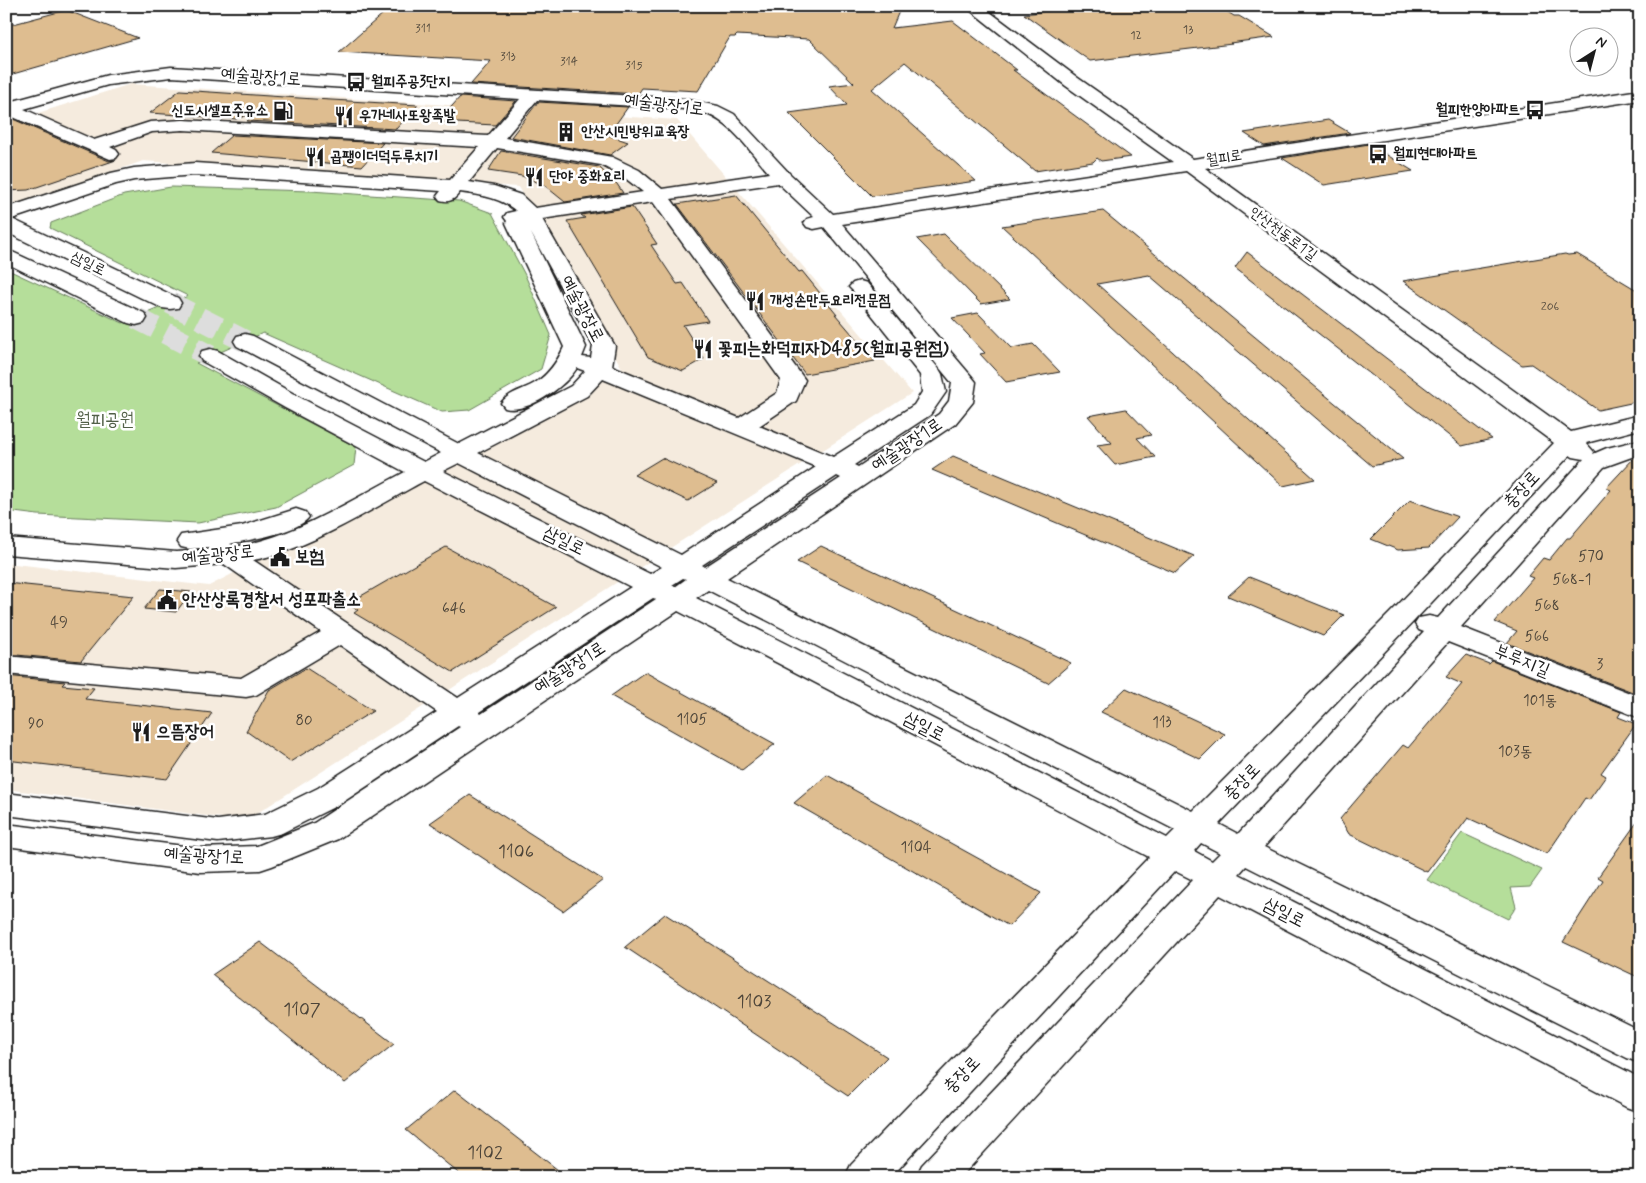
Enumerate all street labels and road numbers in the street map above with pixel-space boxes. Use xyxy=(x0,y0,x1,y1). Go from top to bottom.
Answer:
street label: 예술광장1로 xyxy=(220,62,302,92)
street label: 예술광장1로 xyxy=(623,88,705,122)
street label: 월피로 xyxy=(1205,145,1243,171)
street label: 안산천동로1길 xyxy=(1245,203,1321,265)
street label: 삼일로 xyxy=(67,247,109,281)
street label: 예술광장로 xyxy=(554,271,610,347)
street label: 예술광장1로 xyxy=(867,413,947,477)
street label: 충장로 xyxy=(1498,466,1546,514)
street label: 삼일로 xyxy=(539,521,589,561)
street label: 예술광장로 xyxy=(181,539,255,571)
street label: 예술광장1로 xyxy=(530,636,610,700)
street label: 부루지길 xyxy=(1491,639,1554,683)
street label: 삼일로 xyxy=(899,706,949,748)
street label: 충장로 xyxy=(1218,758,1266,806)
street label: 예술광장1로 xyxy=(163,842,245,870)
street label: 삼일로 xyxy=(1259,892,1309,934)
street label: 충장로 xyxy=(938,1051,986,1099)

